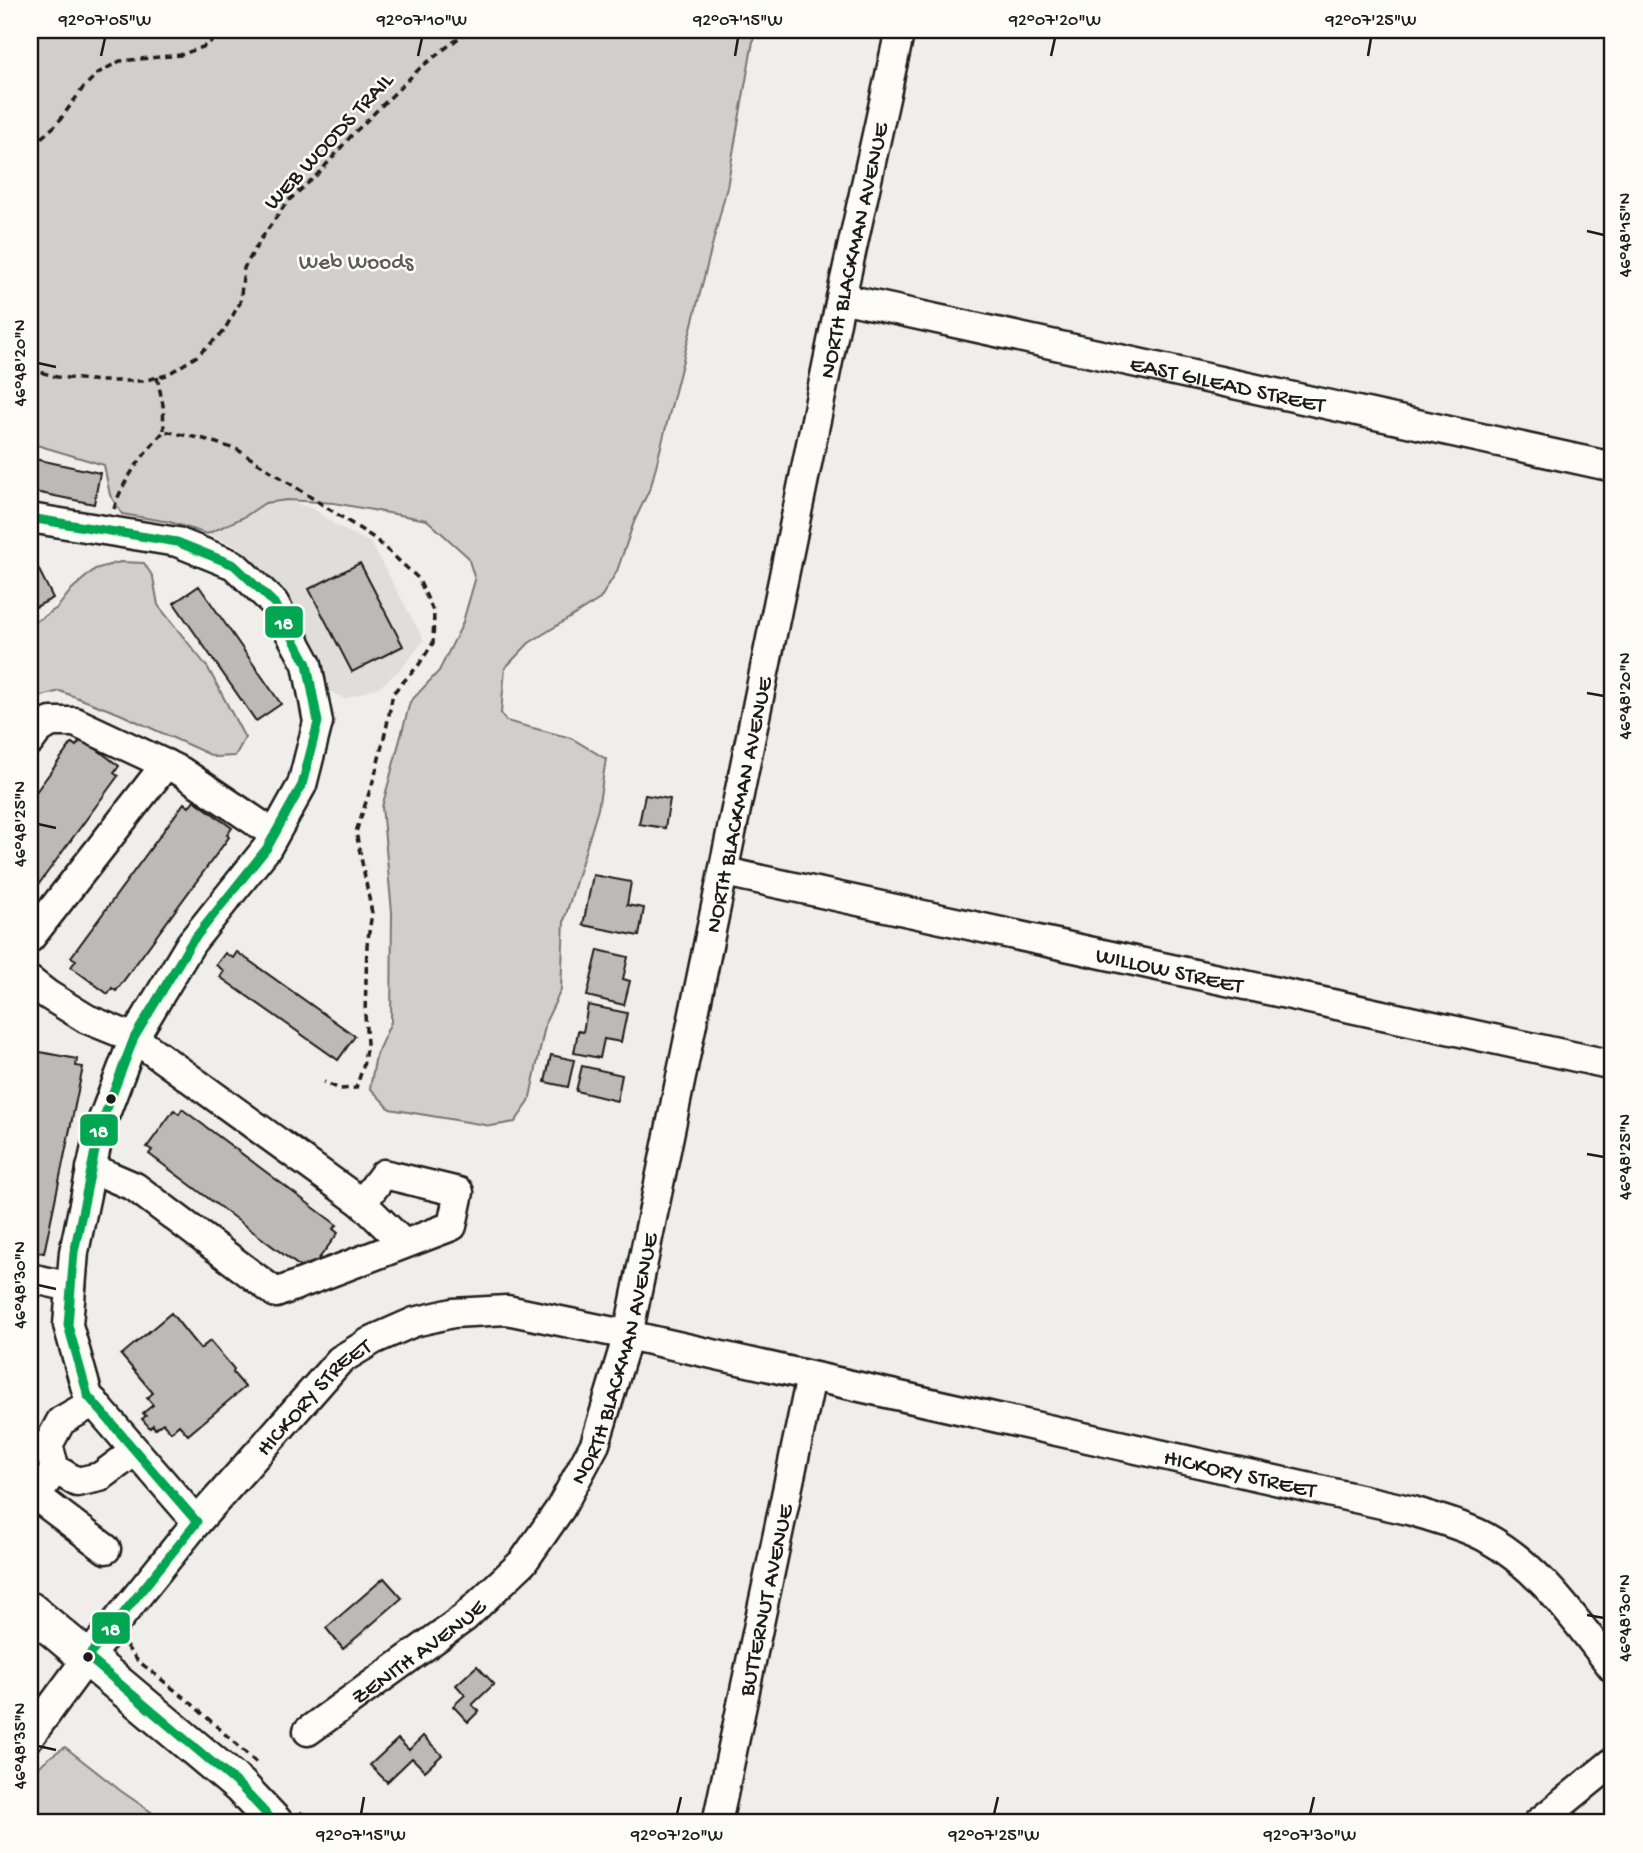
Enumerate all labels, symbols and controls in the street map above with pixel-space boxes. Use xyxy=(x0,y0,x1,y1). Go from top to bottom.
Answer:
text: 92°07'05"W xyxy=(58,11,151,32)
text: 92°07'10"W xyxy=(376,11,467,32)
text: 92°07'15"W xyxy=(692,11,783,32)
text: 92°07'20"W xyxy=(1008,11,1101,32)
text: 92°07'25"W xyxy=(1324,11,1417,32)
street label: WEB WOODS TRAIL xyxy=(259,67,401,217)
street label: NORTH BLACKMAN AVENUE xyxy=(815,119,897,381)
text: 46°48'15"N xyxy=(1616,193,1637,277)
park label: Web Woods xyxy=(299,250,414,277)
text: 46°48'20"N xyxy=(11,320,32,406)
street label: EAST GILEAD STREET xyxy=(1127,352,1328,421)
line badge: 18 xyxy=(264,605,304,639)
text: 18 xyxy=(274,614,294,637)
text: 46°48'20"N xyxy=(1616,653,1637,739)
street label: NORTH BLACKMAN AVENUE xyxy=(701,673,780,935)
text: 46°48'25"N xyxy=(11,781,32,867)
street label: WILLOW STREET xyxy=(1093,943,1246,1001)
unlabelled marker xyxy=(104,1092,118,1106)
line badge: 18 xyxy=(79,1113,119,1147)
text: 46°48'25"N xyxy=(1616,1114,1637,1200)
text: 18 xyxy=(89,1122,109,1145)
street label: NORTH BLACKMAN AVENUE xyxy=(566,1229,666,1490)
text: 46°48'30"N xyxy=(11,1241,32,1329)
street label: HICKORY STREET xyxy=(252,1334,378,1463)
street label: HICKORY STREET xyxy=(1161,1446,1319,1506)
street label: BUTTERNUT AVENUE xyxy=(734,1501,801,1700)
text: 46°48'30"N xyxy=(1616,1574,1637,1662)
street label: ZENITH AVENUE xyxy=(347,1593,494,1712)
line badge: 18 xyxy=(91,1611,131,1645)
text: 18 xyxy=(101,1620,121,1643)
unlabelled marker xyxy=(81,1650,95,1664)
text: 46°48'35"N xyxy=(11,1703,32,1789)
text: 92°07'15"W xyxy=(315,1826,406,1847)
text: 92°07'20"W xyxy=(630,1826,723,1847)
text: 92°07'25"W xyxy=(947,1826,1040,1847)
text: 92°07'30"W xyxy=(1263,1826,1356,1847)

